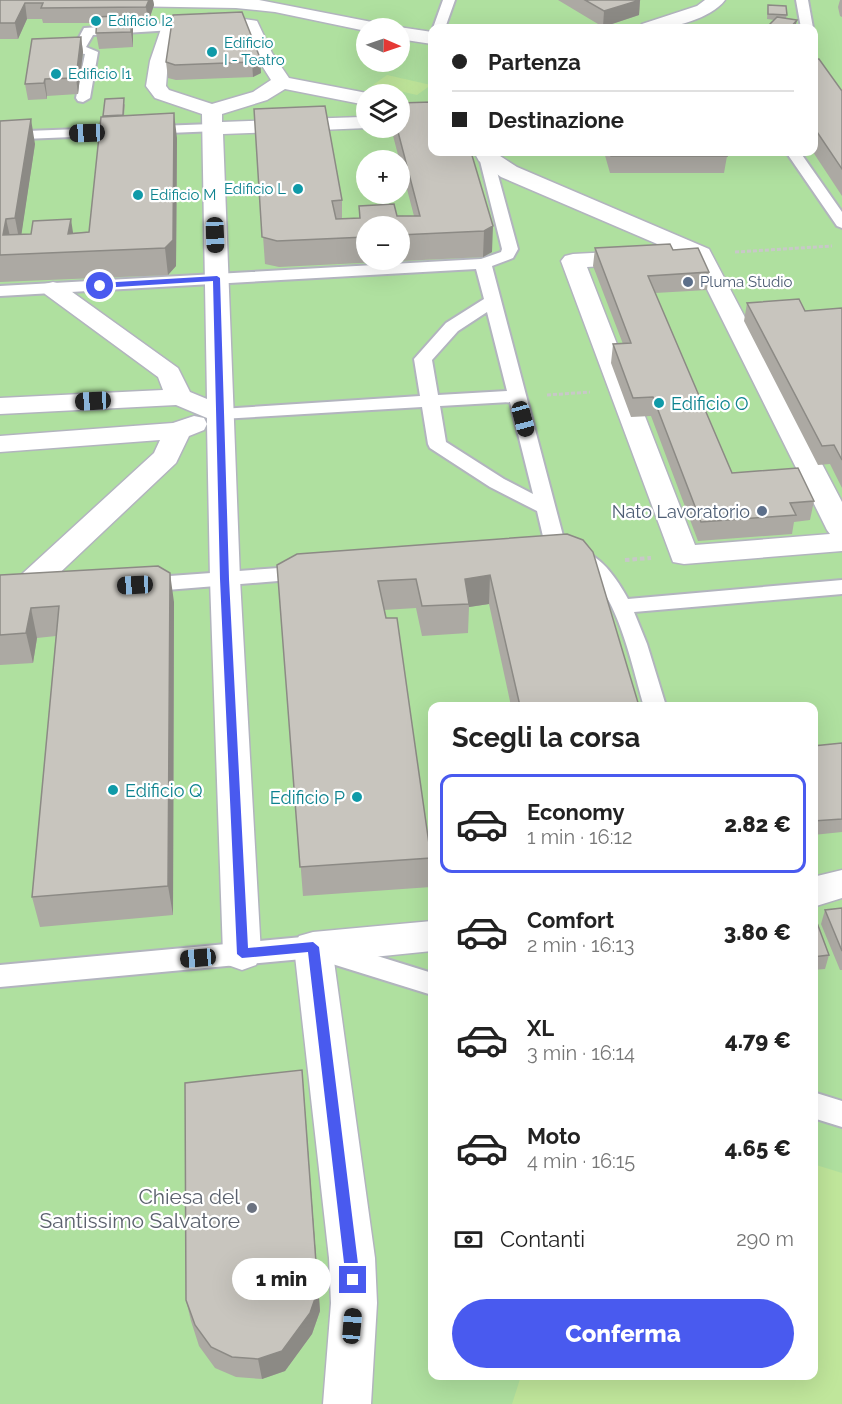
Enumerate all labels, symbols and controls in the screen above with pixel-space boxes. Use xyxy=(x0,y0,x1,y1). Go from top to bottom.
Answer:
place label: Edificio I2 xyxy=(108,12,173,30)
marker: Edificio I2 xyxy=(89,14,103,28)
north arrow xyxy=(356,18,410,72)
map controls xyxy=(356,18,410,270)
place label: Edificio I - Teatro xyxy=(224,34,285,69)
marker: Edificio I - Teatro xyxy=(205,45,219,59)
text: Partenza xyxy=(488,49,581,75)
place label: Edificio I1 xyxy=(68,65,132,83)
marker: Edificio I1 xyxy=(49,67,63,81)
button: layers xyxy=(356,84,410,138)
text: Destinazione xyxy=(488,107,624,133)
car xyxy=(69,123,105,143)
button: + xyxy=(356,150,410,204)
place label: Edificio L xyxy=(224,180,286,198)
marker: Edificio L xyxy=(291,182,305,196)
place label: Edificio M xyxy=(150,186,216,204)
marker: Edificio M xyxy=(131,188,145,202)
button: − xyxy=(356,216,410,270)
car xyxy=(205,217,225,253)
route start xyxy=(86,272,113,299)
place label: Pluma Studio xyxy=(700,273,793,291)
marker: Pluma Studio xyxy=(681,275,695,289)
car xyxy=(75,391,111,411)
place label: Edificio O xyxy=(671,393,749,414)
marker: Edificio O xyxy=(652,396,666,410)
car xyxy=(510,399,536,439)
place label: Nato Lavoratorio xyxy=(612,501,750,522)
marker: Nato Lavoratorio xyxy=(755,504,769,518)
car xyxy=(117,575,153,595)
text: Scegli la corsa xyxy=(452,722,640,753)
place label: Edificio Q xyxy=(125,780,202,801)
marker: Edificio Q xyxy=(106,783,120,797)
place label: Edificio P xyxy=(270,787,345,808)
marker: Edificio P xyxy=(350,790,364,804)
icon: car xyxy=(455,797,509,851)
text: Economy xyxy=(527,799,625,825)
text: 2.82 € xyxy=(724,811,791,837)
text: 1 min · 16:12 xyxy=(527,825,632,849)
icon: car xyxy=(455,905,509,959)
text: Comfort xyxy=(527,907,614,933)
text: 3.80 € xyxy=(724,919,791,945)
text: 2 min · 16:13 xyxy=(527,933,635,957)
car xyxy=(179,947,217,969)
icon: car xyxy=(455,1013,509,1067)
text: XL xyxy=(527,1015,554,1041)
text: 4.79 € xyxy=(725,1027,791,1053)
text: 3 min · 16:14 xyxy=(527,1041,635,1065)
icon: car xyxy=(455,1121,509,1175)
text: Moto xyxy=(527,1123,581,1149)
text: 4.65 € xyxy=(725,1135,791,1161)
text: 4 min · 16:15 xyxy=(527,1149,635,1173)
place label: Chiesa del Santissimo Salvatore xyxy=(40,1184,240,1233)
marker: Chiesa del Santissimo Salvatore xyxy=(245,1201,259,1215)
icon: cash xyxy=(452,1223,485,1256)
text: Contanti xyxy=(500,1226,585,1252)
text: 290 m xyxy=(736,1227,794,1251)
callout: 1 min xyxy=(233,1259,332,1301)
route end xyxy=(339,1266,366,1293)
text: 1 min xyxy=(256,1267,307,1291)
button: Conferma xyxy=(452,1299,794,1368)
car xyxy=(341,1307,363,1345)

